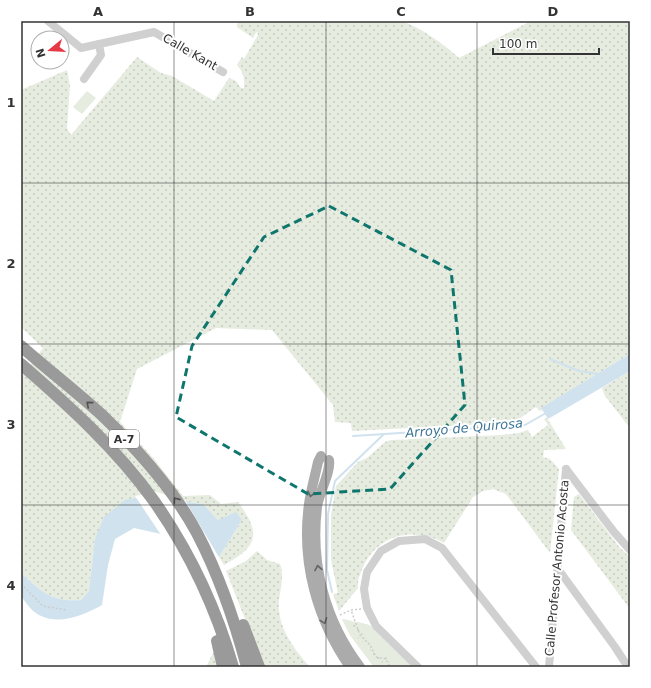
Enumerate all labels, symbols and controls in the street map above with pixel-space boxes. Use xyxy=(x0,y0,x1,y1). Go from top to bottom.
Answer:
text: A xyxy=(93,4,103,19)
text: B xyxy=(245,4,255,19)
text: C xyxy=(396,4,406,19)
text: D xyxy=(548,4,559,19)
north arrow xyxy=(30,30,70,70)
scale bar xyxy=(493,30,599,56)
street label: Calle Kant xyxy=(160,31,220,73)
text: 100 m xyxy=(499,37,537,51)
text: N xyxy=(33,47,49,59)
text: 1 xyxy=(6,95,16,110)
text: 2 xyxy=(6,256,16,271)
one-way arrow xyxy=(86,402,93,409)
water label: Arroyo de Quirosa xyxy=(404,415,523,441)
text: 3 xyxy=(6,417,16,432)
road number: A-7 xyxy=(109,430,139,448)
street label: Calle Profesor Antonio Acosta xyxy=(542,479,572,657)
one-way arrow xyxy=(307,491,315,497)
one-way arrow xyxy=(174,498,181,505)
one-way arrow xyxy=(314,565,323,571)
text: 4 xyxy=(6,578,16,593)
one-way arrow xyxy=(319,618,327,625)

